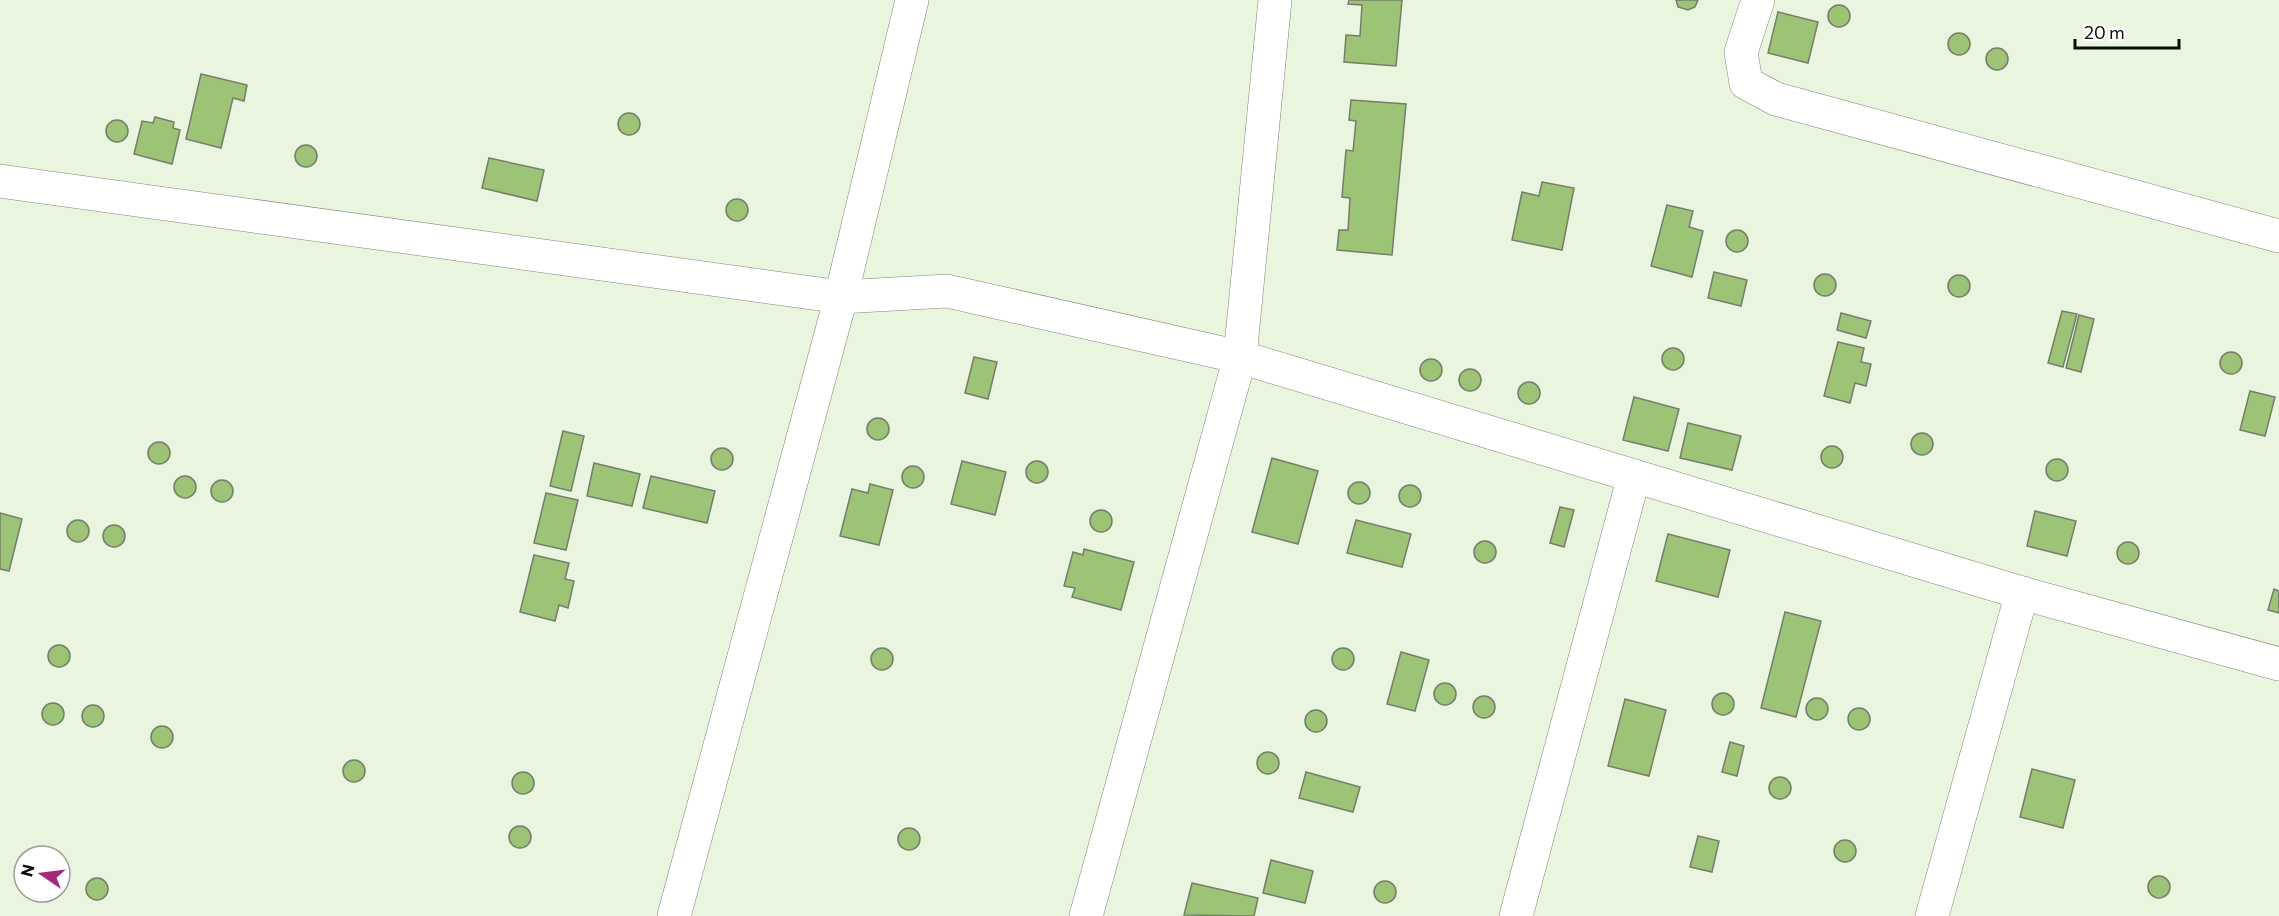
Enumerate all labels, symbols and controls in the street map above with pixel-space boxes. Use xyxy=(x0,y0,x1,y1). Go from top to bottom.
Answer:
scale bar xyxy=(2075,12,2178,50)
text: 20 m xyxy=(2084,21,2125,43)
north arrow xyxy=(12,844,72,904)
text: N xyxy=(16,862,38,878)

